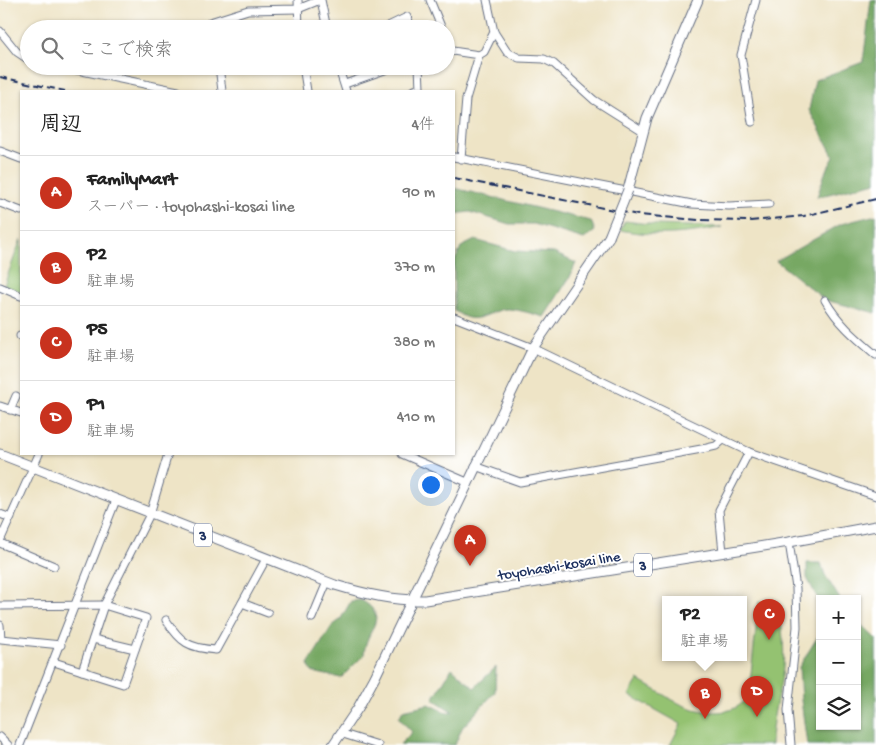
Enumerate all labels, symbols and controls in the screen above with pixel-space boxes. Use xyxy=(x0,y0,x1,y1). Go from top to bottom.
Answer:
search box xyxy=(20,20,455,75)
icon: search xyxy=(38,34,66,62)
text: ここで検索 xyxy=(78,40,173,63)
text: 周辺 xyxy=(40,114,82,139)
text: 4件 xyxy=(411,117,435,136)
text: FamilyMart xyxy=(87,169,177,192)
text: A xyxy=(51,184,61,203)
text: 90 m xyxy=(403,184,435,203)
text: スーパー · toyohashi-kosai line xyxy=(87,199,295,218)
text: P2 xyxy=(87,244,107,267)
text: B xyxy=(52,259,60,278)
text: 370 m xyxy=(394,259,435,278)
text: 駐車場 xyxy=(87,274,135,293)
text: P5 xyxy=(87,319,107,342)
text: C xyxy=(52,334,60,353)
text: 380 m xyxy=(394,334,435,353)
text: 駐車場 xyxy=(87,349,135,368)
text: P1 xyxy=(87,394,105,417)
text: D xyxy=(51,409,61,428)
text: 410 m xyxy=(397,409,435,428)
text: 駐車場 xyxy=(87,424,135,443)
your location xyxy=(418,472,444,498)
road number: 3 xyxy=(194,524,212,546)
pin: A xyxy=(454,525,486,566)
street label: toyohashi-kosai line xyxy=(496,548,622,586)
road number: 3 xyxy=(634,554,652,576)
map controls xyxy=(816,595,861,730)
button: + xyxy=(816,595,861,640)
popup xyxy=(662,596,747,661)
pin: C xyxy=(753,599,785,640)
text: P2 xyxy=(680,604,700,627)
text: 駐車場 xyxy=(680,634,729,653)
button: − xyxy=(816,640,861,685)
pin: D xyxy=(741,676,773,717)
pin: B xyxy=(689,678,721,719)
button: layers xyxy=(816,685,861,730)

